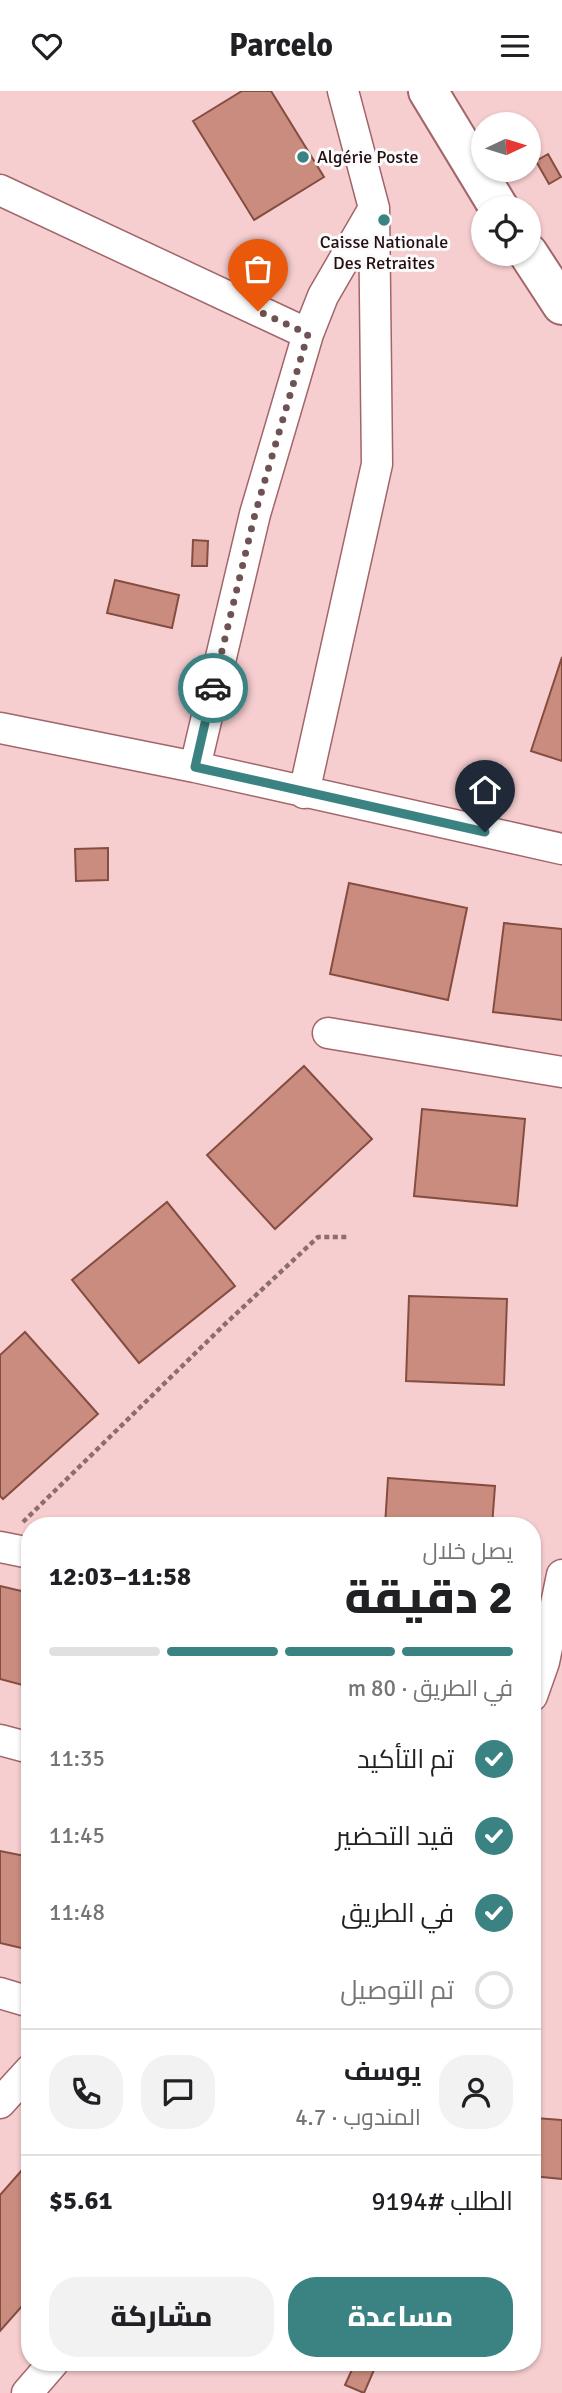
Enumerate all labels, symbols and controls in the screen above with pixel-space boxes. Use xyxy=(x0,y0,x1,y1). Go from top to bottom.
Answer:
text: Parcelo xyxy=(229,26,333,65)
icon: heart xyxy=(28,27,66,65)
icon: menu xyxy=(496,27,534,65)
north arrow xyxy=(471,112,541,182)
map controls xyxy=(471,112,541,266)
place label: Algérie Poste xyxy=(317,146,418,168)
marker: Algérie Poste xyxy=(295,149,311,165)
button: locate xyxy=(471,196,541,266)
marker: Caisse Nationale Des Retraites xyxy=(376,212,392,228)
place label: Caisse Nationale Des Retraites xyxy=(320,231,448,274)
pin xyxy=(228,239,288,311)
icon: bag xyxy=(239,250,277,288)
courier xyxy=(178,653,248,723)
icon: car xyxy=(194,669,232,707)
pin xyxy=(455,760,515,832)
icon: home xyxy=(466,771,504,809)
text: يصل خلال xyxy=(423,1537,513,1566)
text: 11:58–12:03 xyxy=(49,1561,191,1593)
text: 2 دقيقة xyxy=(344,1570,513,1626)
text: في الطريق · 80 m xyxy=(348,1674,513,1703)
icon: check xyxy=(475,1740,513,1778)
text: 11:35 xyxy=(49,1744,105,1773)
text: تم التأكيد xyxy=(357,1744,454,1776)
icon: check xyxy=(475,1817,513,1855)
text: 11:45 xyxy=(49,1821,105,1850)
text: قيد التحضير xyxy=(336,1821,454,1853)
icon: check xyxy=(475,1894,513,1932)
text: 11:48 xyxy=(49,1898,105,1927)
text: في الطريق xyxy=(341,1898,454,1930)
text: تم التوصيل xyxy=(340,1975,454,2007)
button: phone xyxy=(49,2055,123,2129)
button: chat xyxy=(141,2055,215,2129)
button: person xyxy=(439,2055,513,2129)
text: يوسف xyxy=(344,2056,421,2088)
text: المندوب · 4.7 xyxy=(295,2103,421,2132)
text: $5.61 xyxy=(49,2185,113,2217)
text: الطلب #9194 xyxy=(371,2186,513,2218)
button: مشاركة xyxy=(49,2277,274,2357)
button: مساعدة xyxy=(288,2277,513,2357)

